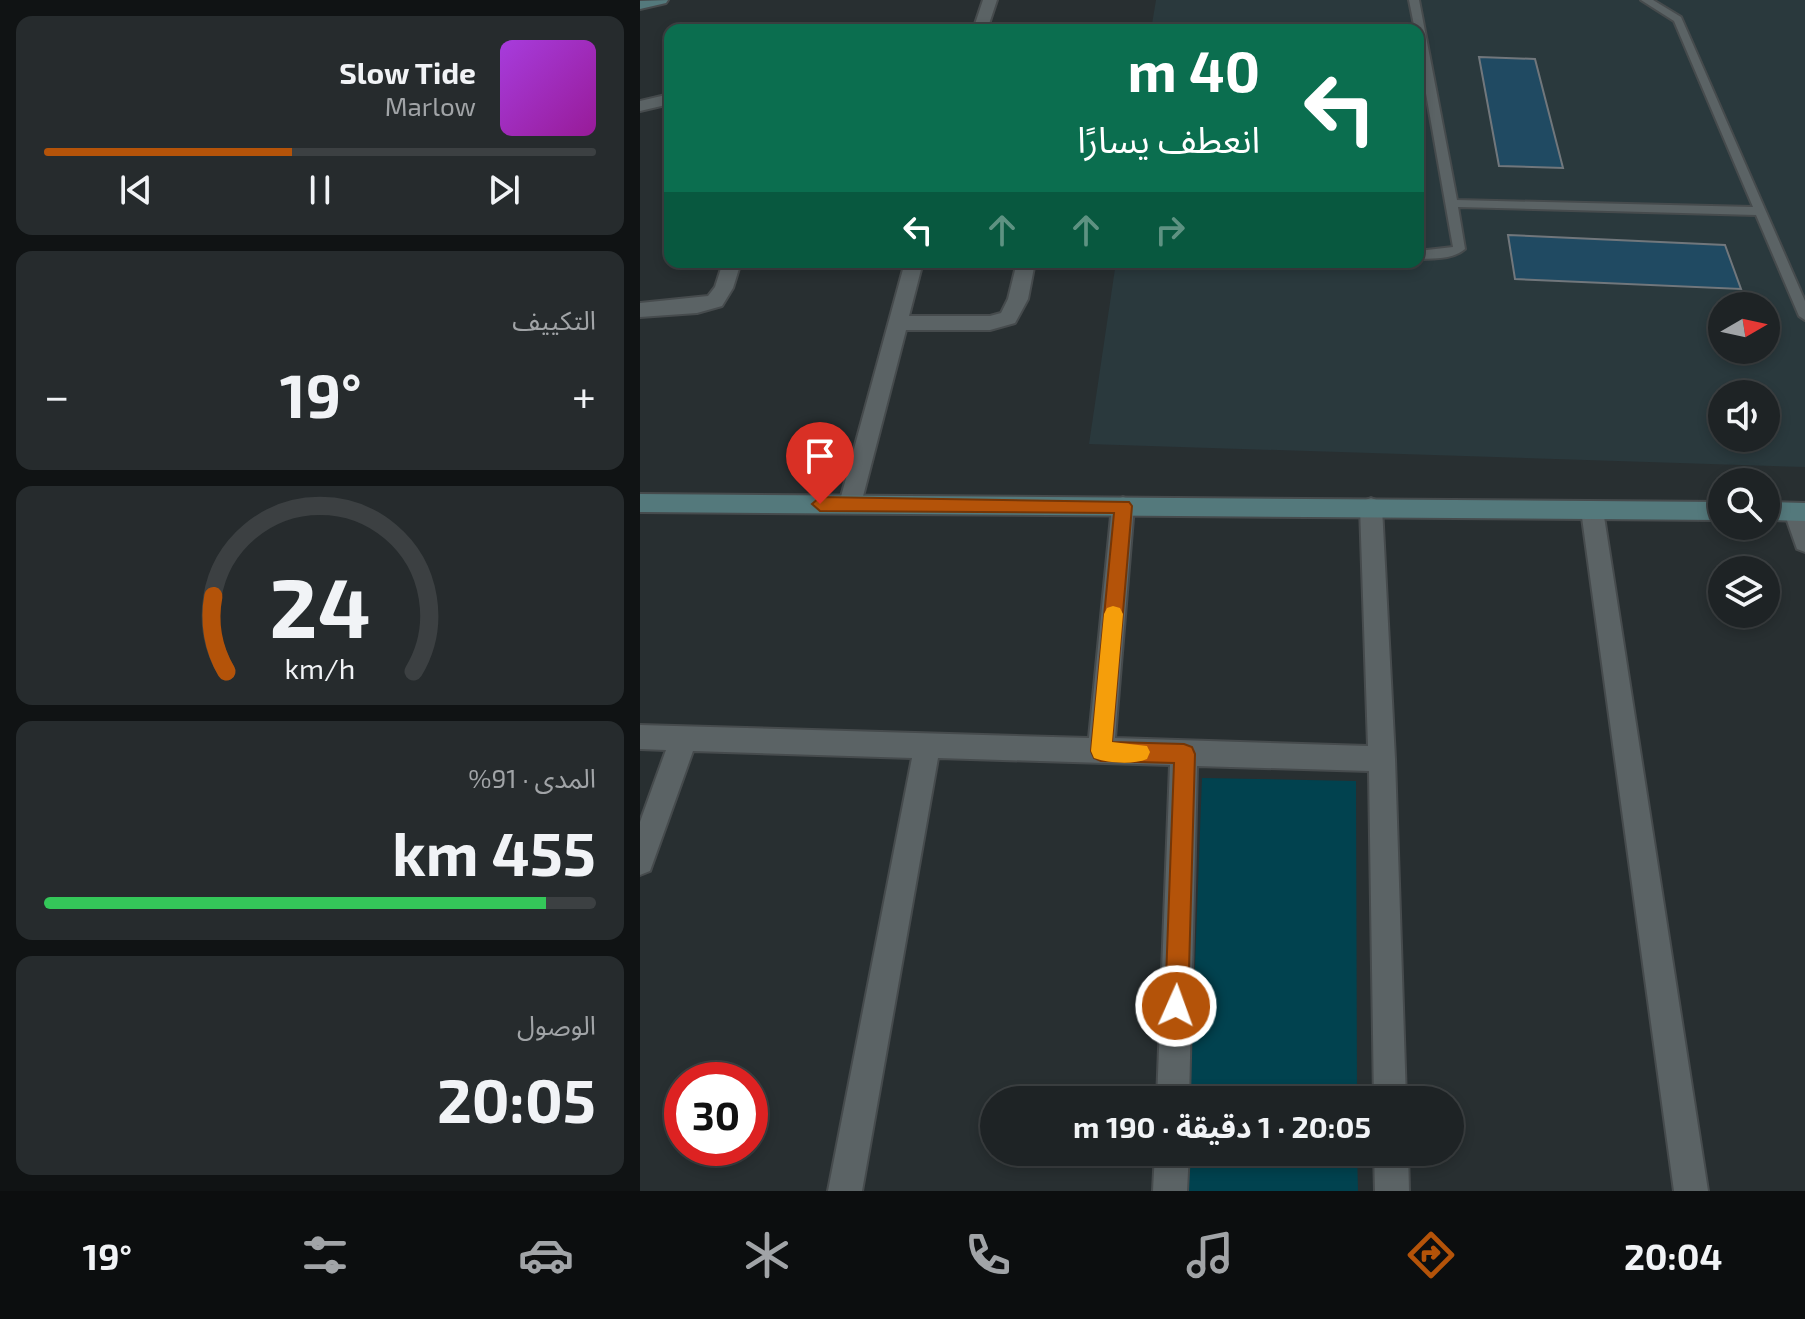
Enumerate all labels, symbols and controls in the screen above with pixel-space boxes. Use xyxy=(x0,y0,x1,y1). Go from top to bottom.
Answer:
text: 40 m xyxy=(1128,36,1260,103)
text: Slow Tide xyxy=(339,54,476,90)
icon: left xyxy=(1288,56,1392,160)
text: Marlow xyxy=(385,90,476,121)
text: انعطف يسارًا xyxy=(1077,117,1260,160)
icon: previous xyxy=(114,168,158,212)
icon: pause xyxy=(298,168,342,212)
icon: next xyxy=(482,168,526,212)
icon: left xyxy=(896,208,940,252)
icon: ahead xyxy=(980,208,1024,252)
icon: ahead xyxy=(1064,208,1108,252)
icon: right xyxy=(1148,208,1192,252)
north arrow xyxy=(1708,292,1780,364)
map controls xyxy=(1708,292,1780,628)
text: التكييف xyxy=(512,304,596,335)
text: 19° xyxy=(280,358,362,430)
text: − xyxy=(44,368,70,421)
text: + xyxy=(572,368,596,421)
button: sound xyxy=(1708,380,1780,452)
pin xyxy=(786,422,854,504)
icon: arrive xyxy=(798,434,842,478)
button: search xyxy=(1708,468,1780,540)
text: 24 xyxy=(269,554,371,654)
button: layers xyxy=(1708,556,1780,628)
text: km/h xyxy=(285,650,355,685)
text: المدى · 91% xyxy=(468,762,596,793)
text: 455 km xyxy=(392,816,596,888)
position arrow xyxy=(1134,964,1218,1048)
text: الوصول xyxy=(517,1009,596,1040)
speed limit sign: 30 xyxy=(664,1062,768,1166)
text: 20:05 xyxy=(437,1063,596,1135)
text: 20:05 · 1 دقيقة · 190 m xyxy=(1073,1108,1371,1144)
icon: filters xyxy=(297,1227,353,1283)
icon: car xyxy=(518,1227,574,1283)
icon: climate xyxy=(739,1227,795,1283)
icon: phone xyxy=(960,1227,1016,1283)
icon: music xyxy=(1182,1227,1238,1283)
icon: directions xyxy=(1403,1227,1459,1283)
text: 19° xyxy=(83,1234,132,1277)
text: 20:04 xyxy=(1624,1234,1722,1277)

